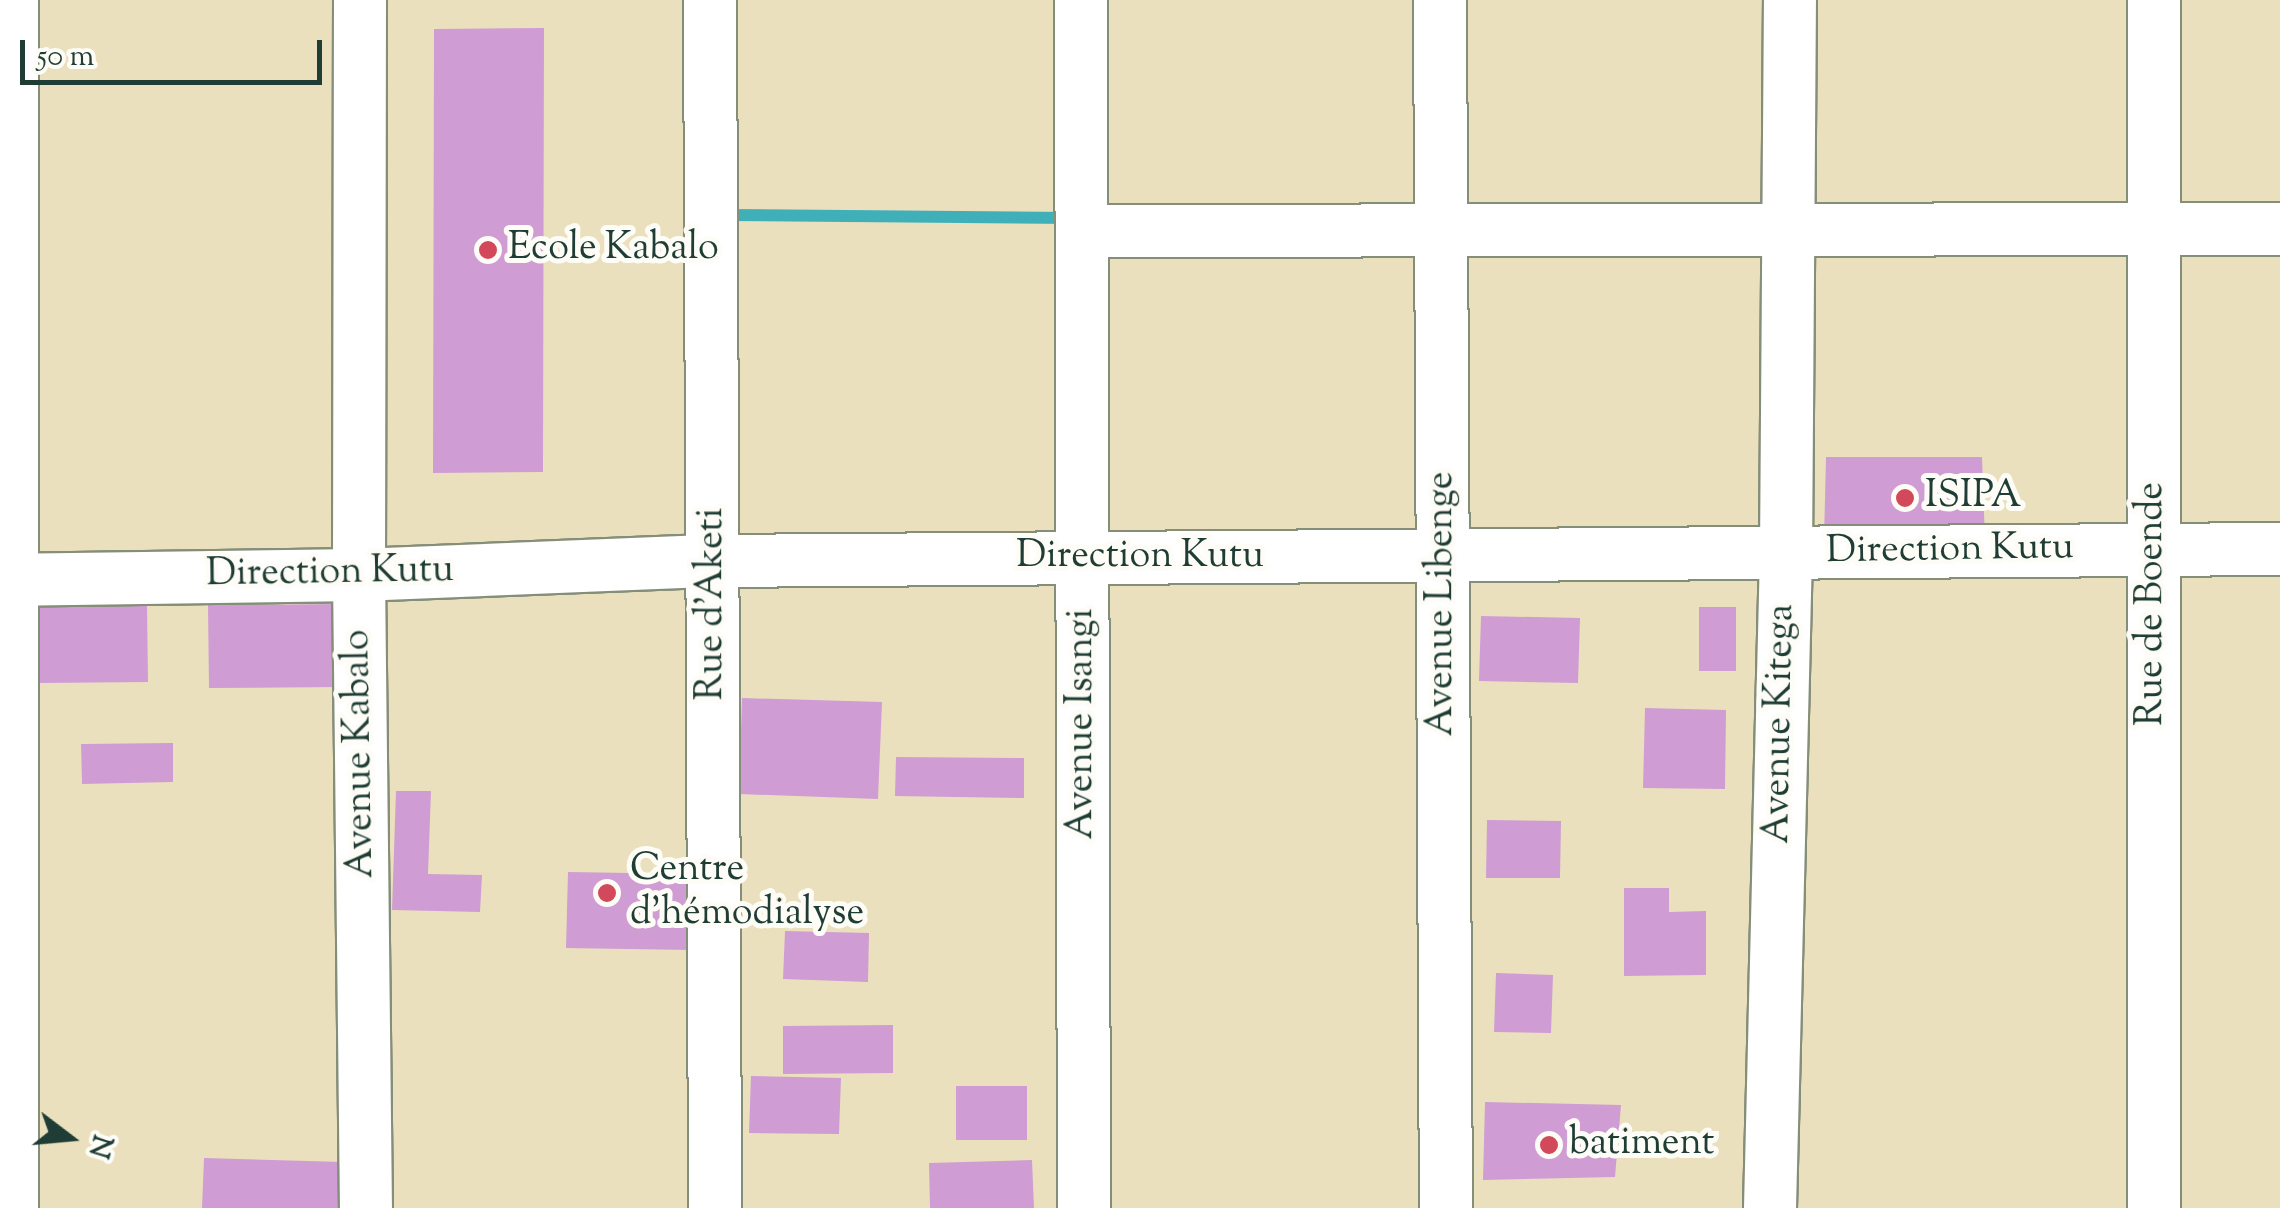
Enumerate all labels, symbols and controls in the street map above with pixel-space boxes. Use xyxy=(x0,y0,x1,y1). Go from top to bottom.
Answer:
scale bar xyxy=(25,20,328,82)
text: 50 m xyxy=(37,36,94,79)
place label: Ecole Kabalo xyxy=(508,227,719,273)
marker: Ecole Kabalo xyxy=(477,239,499,261)
street label: Avenue Libenge xyxy=(1420,471,1466,737)
place label: ISIPA xyxy=(1925,475,2021,521)
street label: Rue de Boende xyxy=(2130,482,2176,726)
marker: ISIPA xyxy=(1894,487,1916,509)
street label: Rue d'Aketi xyxy=(690,508,736,700)
street label: Direction Kutu xyxy=(1826,526,2074,576)
street label: Direction Kutu xyxy=(1016,535,1264,581)
street label: Direction Kutu xyxy=(206,549,454,599)
street label: Avenue Kitega xyxy=(1756,604,1806,844)
street label: Avenue Isangi xyxy=(1060,608,1106,840)
street label: Avenue Kabalo xyxy=(336,629,386,879)
place label: Centre d'hémodialyse xyxy=(630,848,864,938)
marker: Centre d'hémodialyse xyxy=(594,880,620,906)
north arrow xyxy=(20,1088,120,1188)
place label: batiment xyxy=(1569,1122,1715,1168)
text: N xyxy=(77,1130,121,1163)
marker: batiment xyxy=(1538,1134,1560,1156)

